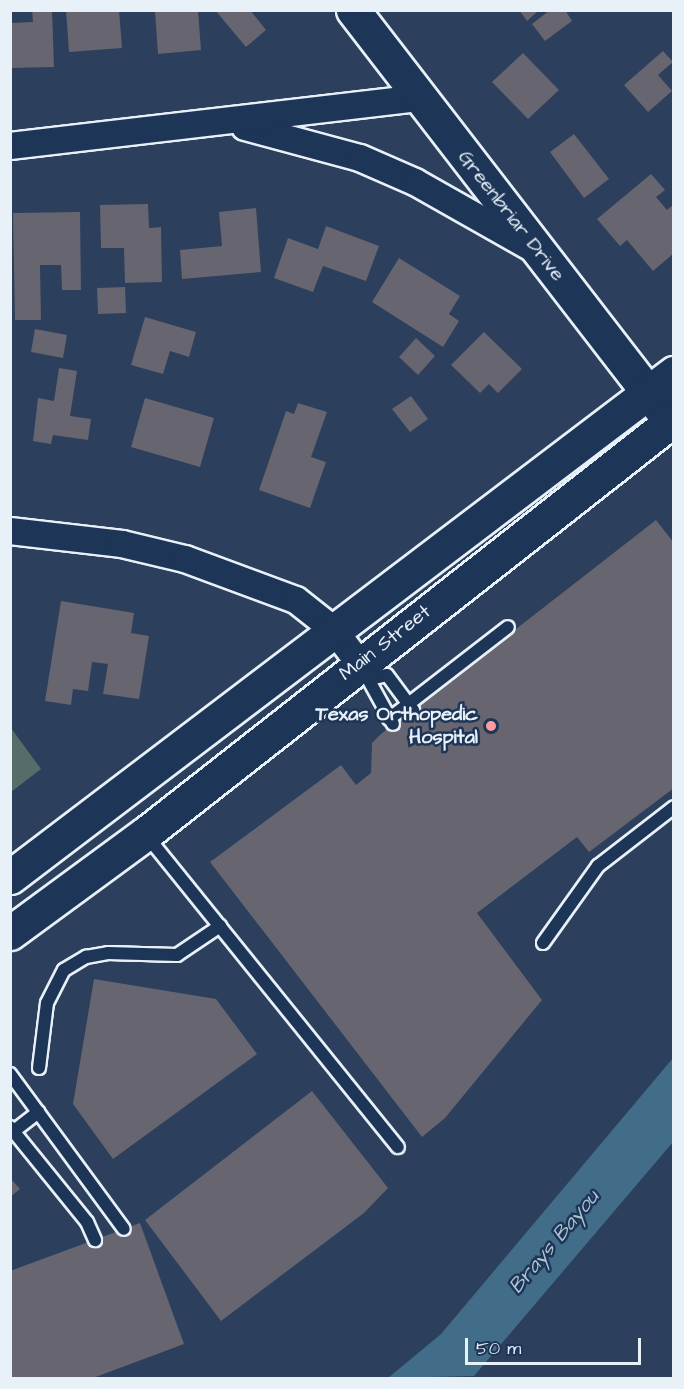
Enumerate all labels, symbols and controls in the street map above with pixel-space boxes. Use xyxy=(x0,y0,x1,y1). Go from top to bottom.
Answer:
street label: Greenbriar Drive xyxy=(453,146,569,286)
street label: Main Street xyxy=(334,600,436,686)
place label: Texas Orthopedic Hospital xyxy=(316,702,478,749)
marker: Texas Orthopedic Hospital xyxy=(482,717,500,735)
water label: Brays Bayou xyxy=(503,1185,605,1299)
scale bar xyxy=(468,1326,644,1364)
text: 50 m xyxy=(476,1336,521,1361)

